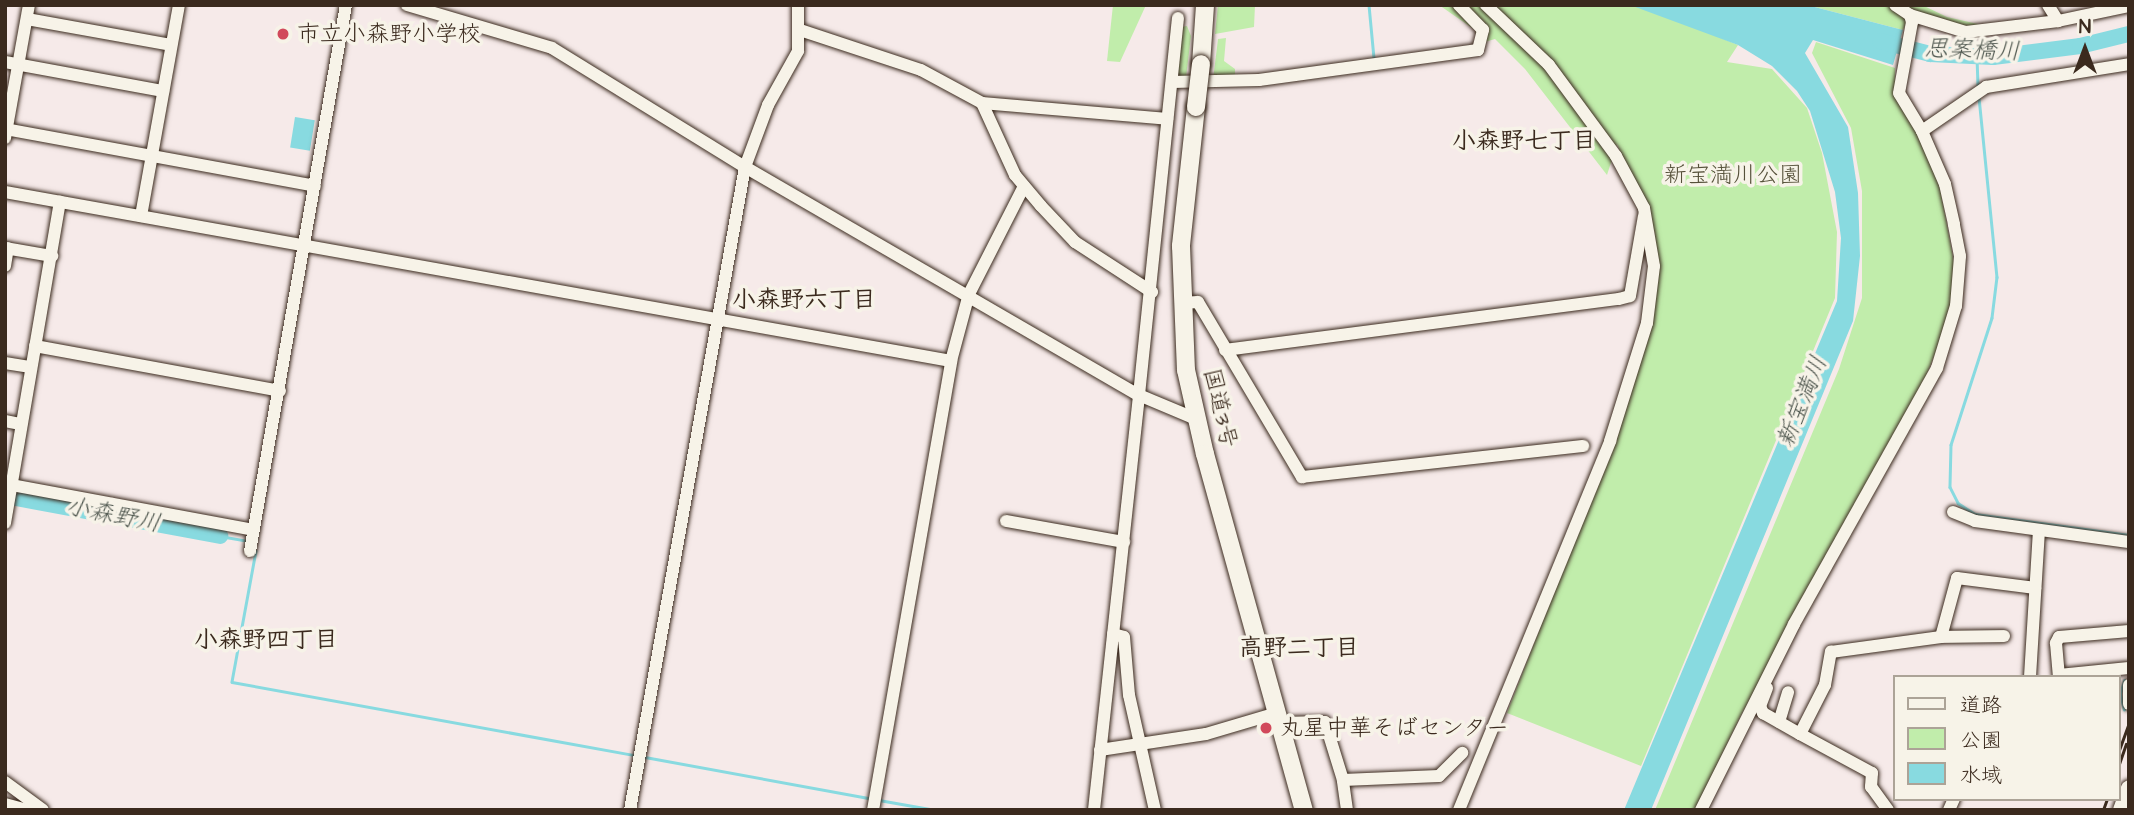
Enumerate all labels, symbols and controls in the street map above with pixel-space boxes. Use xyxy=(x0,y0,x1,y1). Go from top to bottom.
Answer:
north arrow xyxy=(2050,14,2120,84)
text: N xyxy=(2079,14,2091,41)
place label: 市立小森野小学校 xyxy=(297,20,481,48)
marker: 市立小森野小学校 xyxy=(275,26,291,42)
water label: 思案橋川 xyxy=(1924,35,2020,67)
district label: 小森野七丁目 xyxy=(1452,128,1596,156)
park label: 新宝満川公園 xyxy=(1664,161,1802,189)
district label: 小森野六丁目 xyxy=(732,287,876,315)
water label: 新宝満川 xyxy=(1772,352,1834,452)
street label: 国道3号 xyxy=(1197,366,1243,450)
water label: 小森野川 xyxy=(63,493,163,539)
district label: 小森野四丁目 xyxy=(194,627,338,655)
district label: 高野二丁目 xyxy=(1239,635,1359,663)
legend xyxy=(1892,675,2120,801)
text: 道路 xyxy=(1960,691,2002,720)
place label: 丸星中華そばセンター xyxy=(1280,714,1510,742)
marker: 丸星中華そばセンター xyxy=(1258,720,1274,736)
text: 公園 xyxy=(1960,726,2002,755)
text: 水域 xyxy=(1960,761,2002,790)

